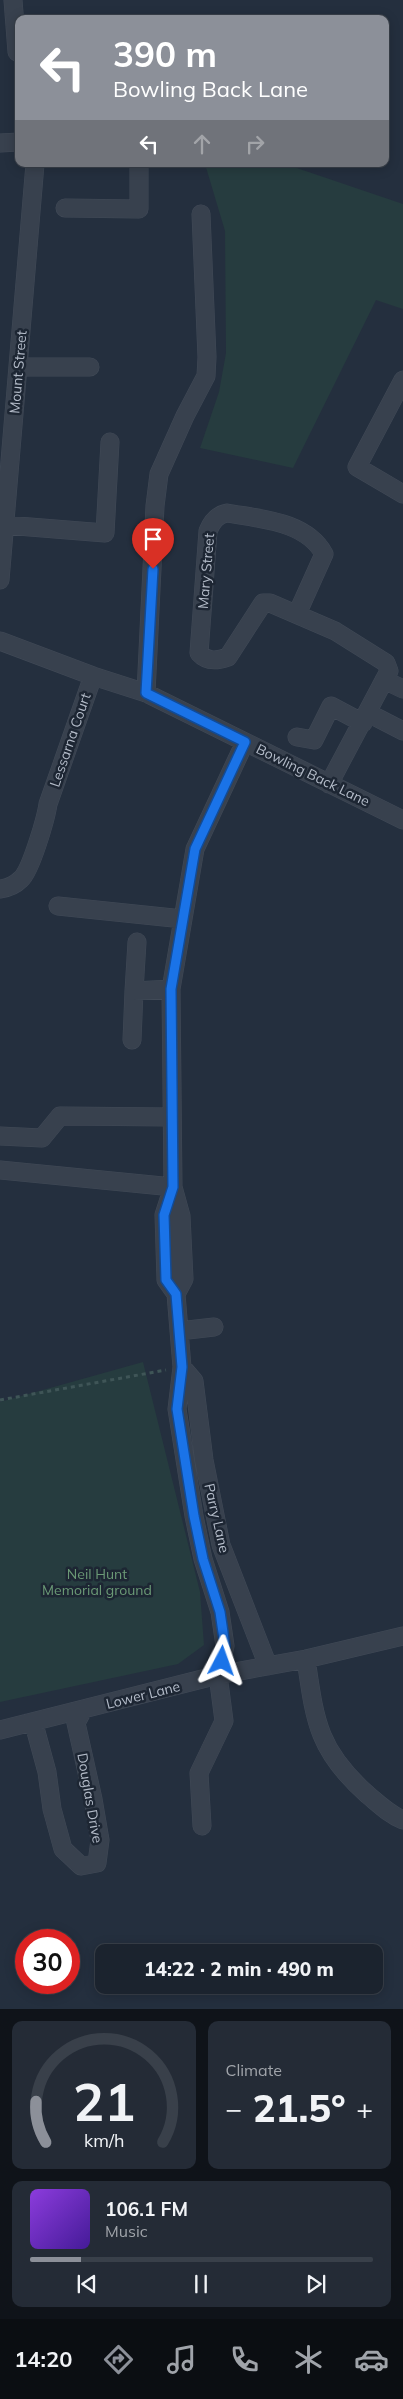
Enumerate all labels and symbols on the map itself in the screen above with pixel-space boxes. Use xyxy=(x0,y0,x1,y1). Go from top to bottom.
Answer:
street label: Mount Street xyxy=(5,329,31,414)
pin xyxy=(132,518,174,569)
street label: Mary Street xyxy=(194,532,218,609)
street label: Lessarna Court xyxy=(45,691,95,789)
street label: Bowling Back Lane xyxy=(253,740,373,810)
street label: Parry Lane xyxy=(200,1482,234,1554)
park label: Neil Hunt Memorial ground xyxy=(42,1565,152,1599)
position arrow xyxy=(195,1634,247,1686)
street label: Lower Lane xyxy=(104,1677,182,1713)
street label: Douglas Drive xyxy=(73,1752,107,1844)
speed limit sign: 30 xyxy=(15,1929,80,1994)

